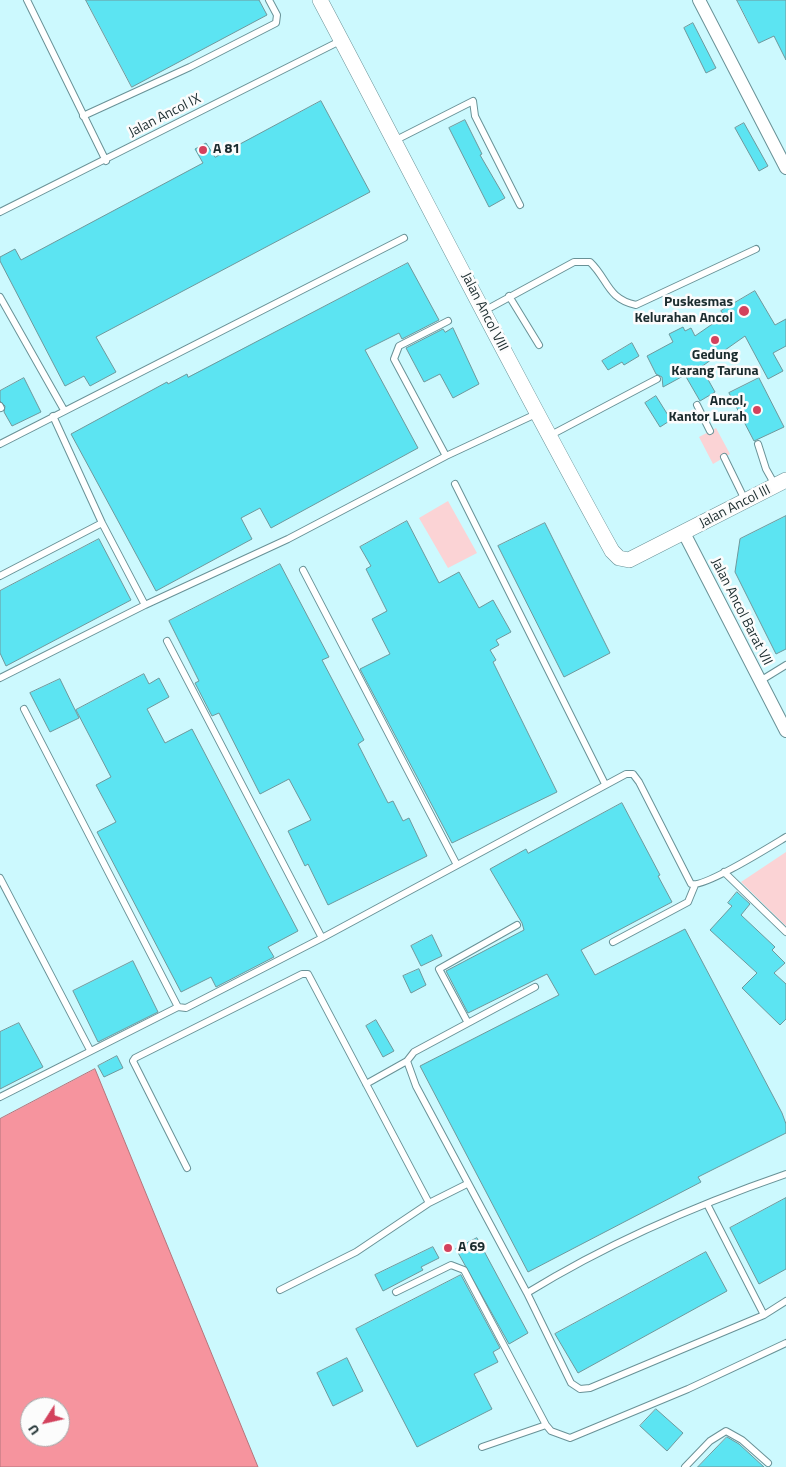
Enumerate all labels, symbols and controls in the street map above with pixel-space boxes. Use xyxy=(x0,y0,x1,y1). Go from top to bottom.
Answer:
street label: Jalan Ancol IX xyxy=(126,91,204,141)
place label: A 81 xyxy=(213,142,240,158)
marker: A 81 xyxy=(197,144,209,156)
street label: Jalan Ancol VIII xyxy=(457,270,511,354)
place label: Puskesmas Kelurahan Ancol xyxy=(635,295,733,328)
marker: Puskesmas Kelurahan Ancol xyxy=(737,304,751,318)
marker: Gedung Karang Taruna xyxy=(709,334,721,346)
place label: Gedung Karang Taruna xyxy=(671,348,759,381)
place label: Ancol, Kantor Lurah xyxy=(669,394,747,427)
marker: Ancol, Kantor Lurah xyxy=(751,404,763,416)
street label: Jalan Ancol III xyxy=(697,482,773,532)
street label: Jalan Ancol Barat VII xyxy=(707,556,775,668)
place label: A 69 xyxy=(458,1240,485,1256)
marker: A 69 xyxy=(442,1242,454,1254)
north arrow xyxy=(20,1397,70,1447)
text: U xyxy=(22,1421,44,1440)

